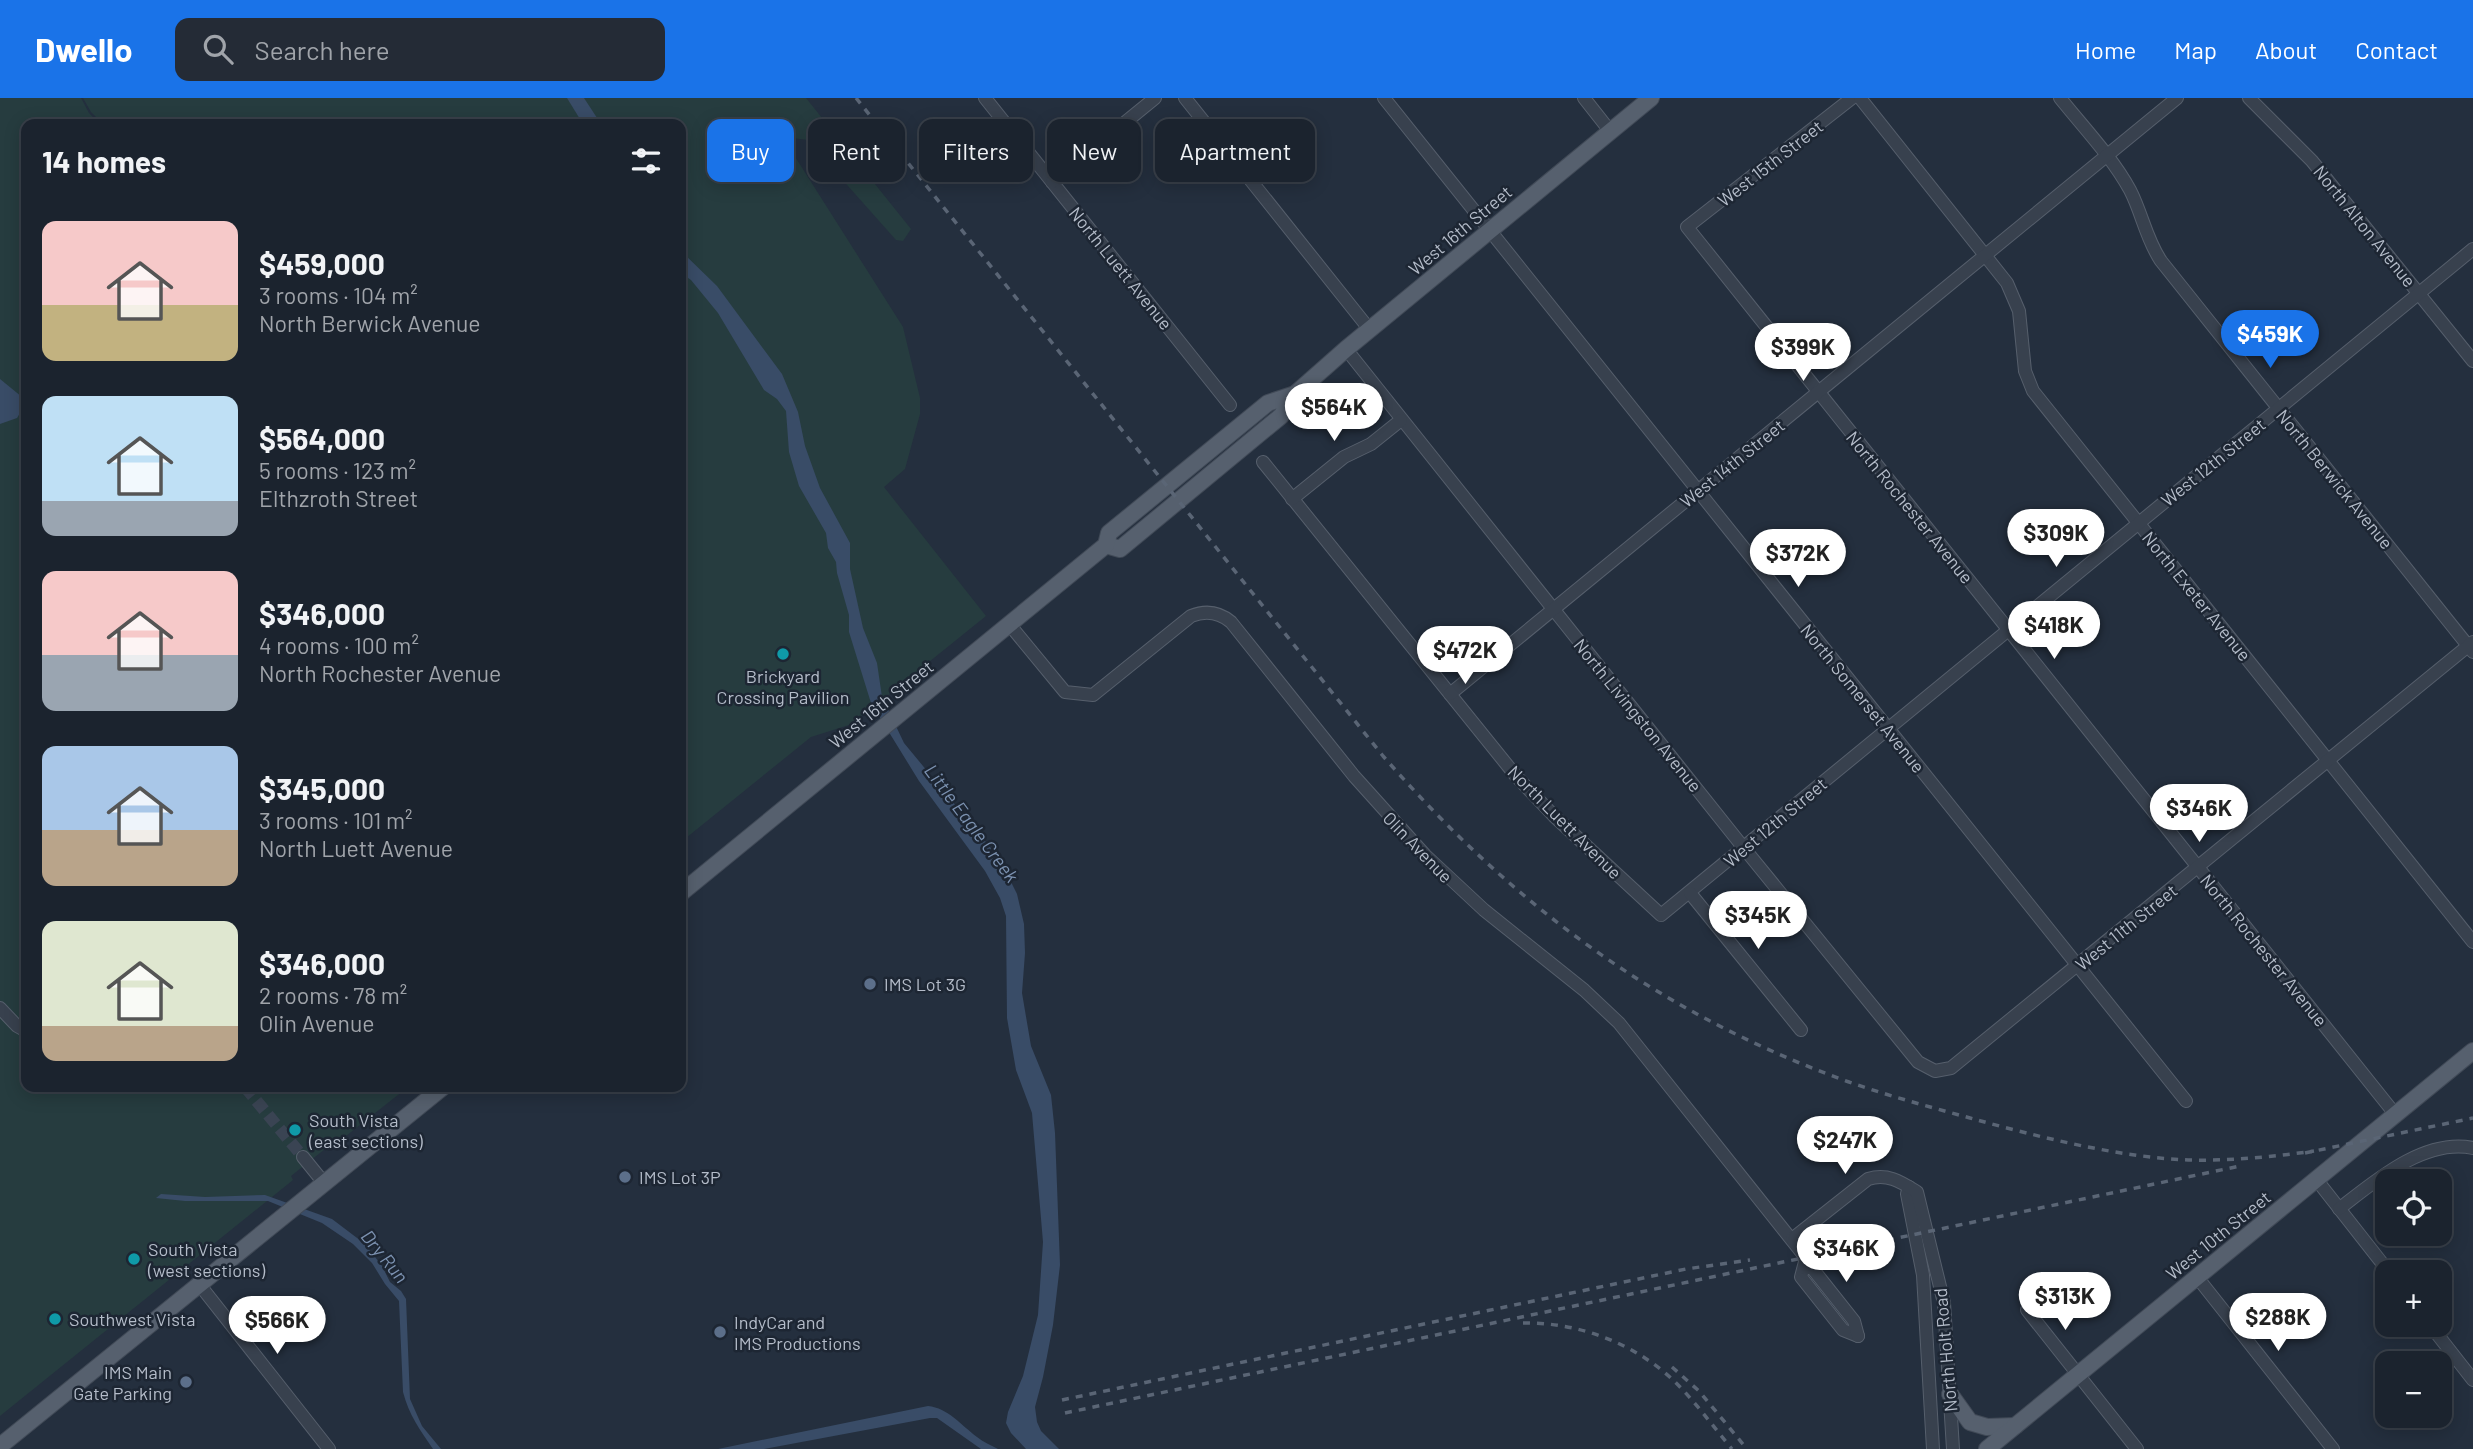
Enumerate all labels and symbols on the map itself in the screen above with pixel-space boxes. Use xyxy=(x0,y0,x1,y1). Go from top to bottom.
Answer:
street label: West 15th Street xyxy=(1713,115,1827,211)
street label: North Alton Avenue xyxy=(2309,161,2421,291)
street label: West 16th Street xyxy=(1404,181,1516,279)
street label: North Luett Avenue xyxy=(1065,202,1177,334)
pin: $459K xyxy=(2221,310,2319,370)
pin: $399K xyxy=(1754,324,1852,383)
pin: $564K xyxy=(1285,384,1383,443)
street label: North Berwick Avenue xyxy=(2272,405,2398,553)
street label: West 12th Street xyxy=(2156,413,2270,511)
street label: West 14th Street xyxy=(1675,414,1789,512)
street label: North Rochester Avenue xyxy=(1842,426,1978,588)
pin: $309K xyxy=(2007,510,2105,569)
street label: North Exeter Avenue xyxy=(2138,527,2256,665)
pin: $372K xyxy=(1749,530,1847,589)
pin: $418K xyxy=(2005,602,2103,661)
street label: North Somerset Avenue xyxy=(1796,619,1930,777)
pin: $472K xyxy=(1416,626,1514,686)
street label: North Livingston Avenue xyxy=(1569,634,1707,796)
marker: Brickyard Crossing Pavilion xyxy=(775,646,791,662)
street label: West 16th Street xyxy=(824,655,938,753)
place label: Brickyard Crossing Pavilion xyxy=(717,665,849,708)
water label: Little Eagle Creek xyxy=(920,759,1024,887)
street label: North Luett Avenue xyxy=(1504,761,1626,883)
street label: West 12th Street xyxy=(1719,772,1831,872)
pin: $346K xyxy=(2150,784,2248,844)
street label: Olin Avenue xyxy=(1379,807,1457,887)
street label: North Rochester Avenue xyxy=(2196,869,2332,1031)
street label: West 11th Street xyxy=(2071,879,2181,975)
pin: $345K xyxy=(1709,892,1807,951)
place label: IMS Lot 3G xyxy=(884,973,966,995)
marker: IMS Lot 3G xyxy=(862,976,878,992)
place label: South Vista (east sections) xyxy=(308,1109,423,1152)
pin: $247K xyxy=(1796,1116,1894,1176)
marker: South Vista (east sections) xyxy=(287,1122,303,1138)
place label: IMS Lot 3P xyxy=(639,1166,721,1188)
marker: IMS Lot 3P xyxy=(617,1169,633,1185)
street label: West 10th Street xyxy=(2161,1186,2275,1284)
pin: $346K xyxy=(1797,1224,1895,1284)
water label: Dry Run xyxy=(357,1225,413,1287)
place label: South Vista (west sections) xyxy=(147,1238,266,1281)
marker: South Vista (west sections) xyxy=(126,1251,142,1267)
pin: $313K xyxy=(2016,1272,2114,1332)
street label: North Holt Road xyxy=(1929,1287,1961,1413)
pin: $288K xyxy=(2229,1294,2327,1353)
pin: $566K xyxy=(228,1296,326,1356)
place label: Southwest Vista xyxy=(69,1308,196,1330)
marker: Southwest Vista xyxy=(47,1311,63,1327)
place label: IndyCar and IMS Productions xyxy=(734,1311,861,1354)
marker: IndyCar and IMS Productions xyxy=(712,1324,728,1340)
place label: IMS Main Gate Parking xyxy=(73,1361,172,1404)
marker: IMS Main Gate Parking xyxy=(178,1374,194,1390)

